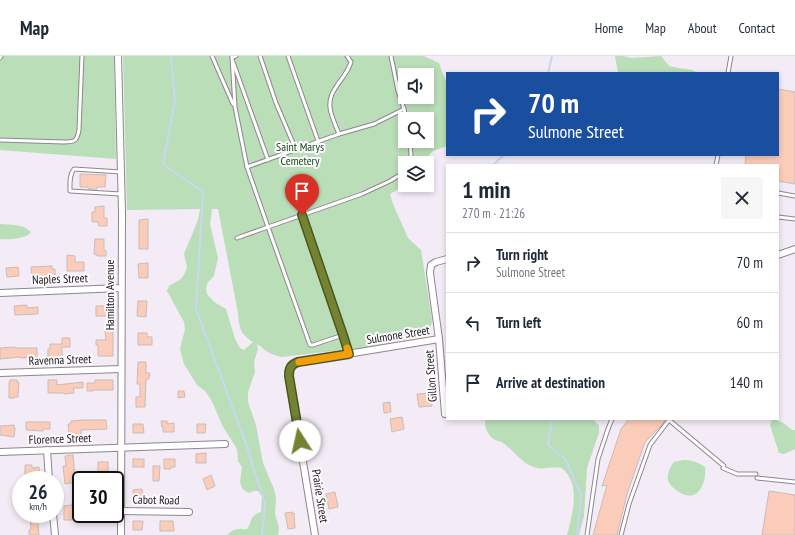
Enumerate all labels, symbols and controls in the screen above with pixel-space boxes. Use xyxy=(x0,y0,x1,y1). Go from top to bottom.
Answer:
text: Map xyxy=(20,16,49,40)
text: Home xyxy=(595,19,623,37)
text: Map xyxy=(645,19,666,37)
text: About xyxy=(688,19,717,37)
text: Contact xyxy=(739,19,775,37)
map controls xyxy=(398,68,434,192)
button: sound xyxy=(398,68,434,104)
text: 70 m xyxy=(528,84,579,121)
icon: right xyxy=(462,88,514,140)
button: search xyxy=(398,112,434,148)
text: Sulmone Street xyxy=(528,120,624,143)
park label: Saint Marys Cemetery xyxy=(276,139,324,168)
button: layers xyxy=(398,156,434,192)
pin xyxy=(285,174,319,215)
text: 1 min xyxy=(462,174,510,205)
button: close xyxy=(721,177,763,219)
icon: arrive xyxy=(291,180,313,202)
text: 270 m · 21:26 xyxy=(462,205,525,222)
text: Turn right xyxy=(496,245,548,264)
icon: right xyxy=(462,252,484,274)
text: 70 m xyxy=(737,253,763,272)
street label: Hamilton Avenue xyxy=(102,260,117,330)
text: Sulmone Street xyxy=(496,264,565,281)
street label: Naples Street xyxy=(32,270,89,287)
icon: left xyxy=(462,312,484,334)
text: Turn left xyxy=(496,313,541,332)
text: 60 m xyxy=(737,313,763,332)
street label: Sulmone Street xyxy=(365,322,431,347)
street label: Gillon Street xyxy=(421,349,440,402)
street label: Ravenna Street xyxy=(28,351,92,368)
icon: arrive xyxy=(462,372,484,394)
text: Arrive at destination xyxy=(496,373,605,392)
text: 140 m xyxy=(730,373,763,392)
position arrow xyxy=(279,420,321,462)
street label: Florence Street xyxy=(28,430,92,447)
street label: Prairie Street xyxy=(309,468,332,524)
speed limit sign: 30 xyxy=(72,471,124,523)
text: 26 xyxy=(28,479,48,505)
street label: Cabot Road xyxy=(132,492,180,507)
text: km/h xyxy=(29,500,47,513)

